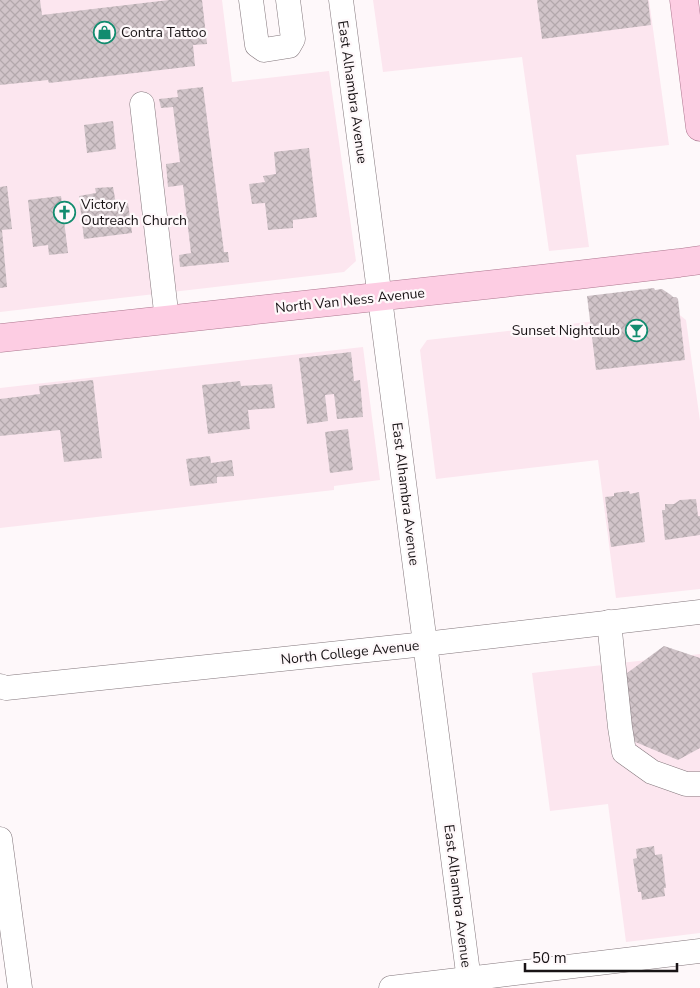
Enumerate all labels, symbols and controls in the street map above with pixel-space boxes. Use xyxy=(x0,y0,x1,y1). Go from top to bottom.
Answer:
street label: East Alhambra Avenue xyxy=(333,19,372,165)
shop icon: Contra Tattoo xyxy=(93,20,117,44)
place label: Contra Tattoo xyxy=(121,23,207,42)
place label: Victory Outreach Church xyxy=(80,195,187,230)
church icon: Victory Outreach Church xyxy=(53,200,77,224)
street label: North Van Ness Avenue xyxy=(274,283,426,318)
bar icon: Sunset Nightclub xyxy=(624,318,648,342)
place label: Sunset Nightclub xyxy=(512,321,620,340)
street label: East Alhambra Avenue xyxy=(387,421,424,567)
street label: North College Avenue xyxy=(280,636,420,669)
street label: East Alhambra Avenue xyxy=(439,823,476,969)
scale bar xyxy=(525,940,678,972)
text: 50 m xyxy=(532,948,567,968)

